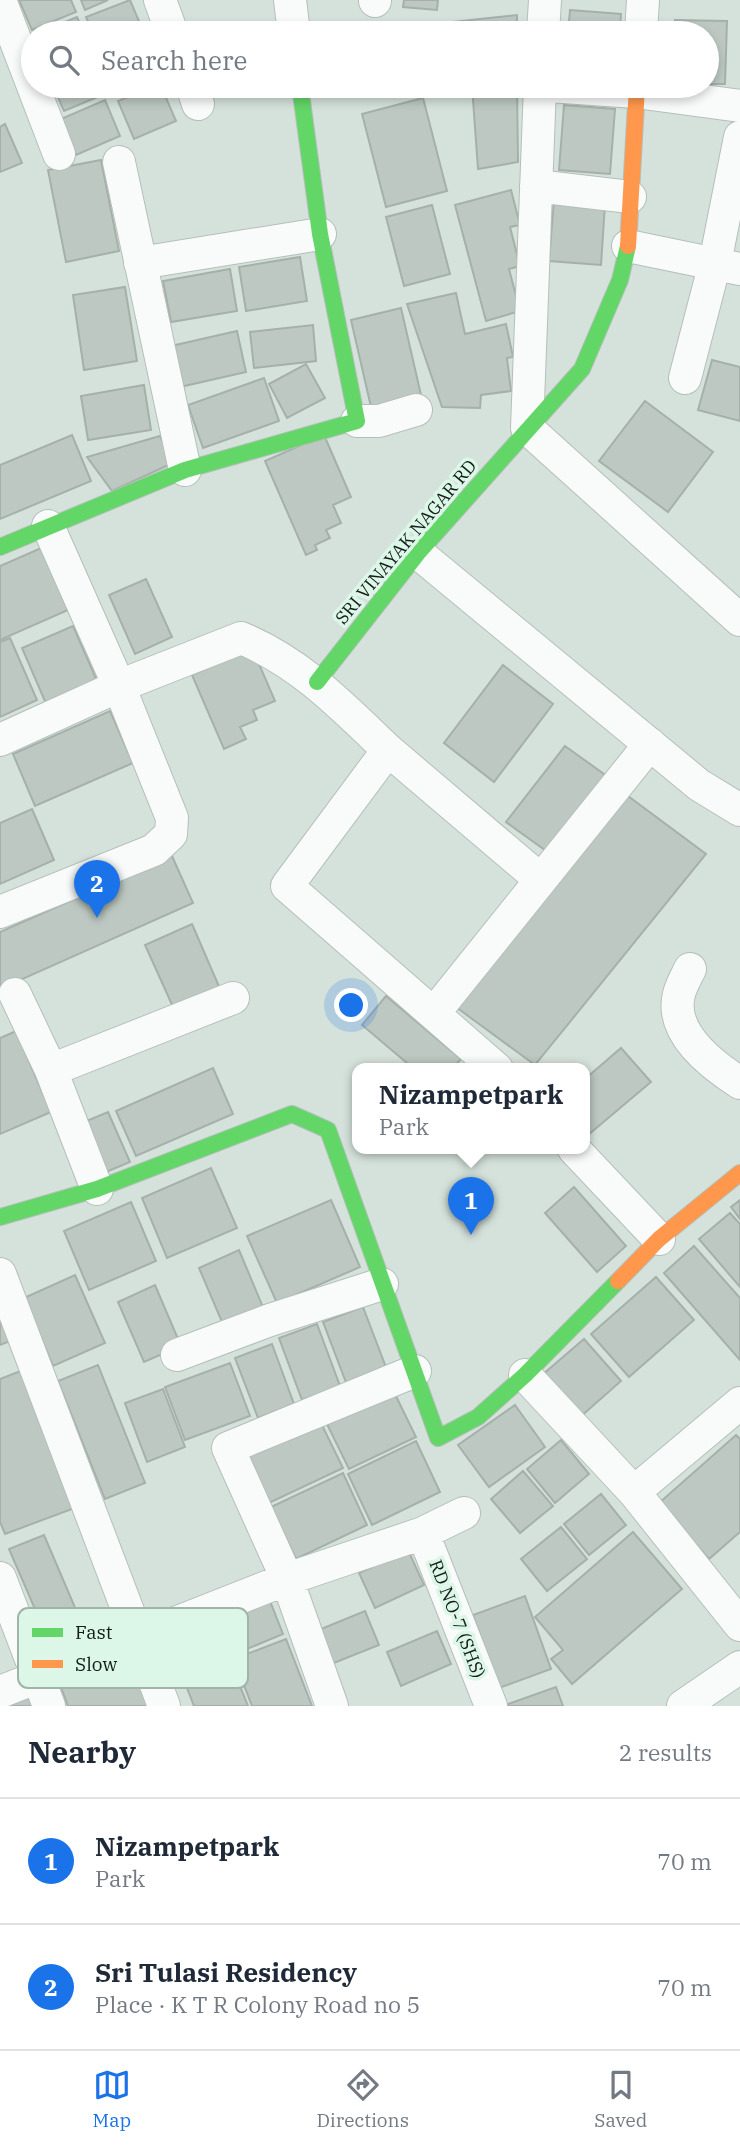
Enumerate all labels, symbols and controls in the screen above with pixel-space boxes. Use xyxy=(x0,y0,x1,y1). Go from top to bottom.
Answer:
search box xyxy=(21,21,719,98)
icon: search xyxy=(45,41,83,79)
text: Search here xyxy=(101,43,247,77)
street label: SRI VINAYAK NAGAR RD xyxy=(330,455,481,629)
pin: 2 xyxy=(74,860,120,918)
your location xyxy=(334,988,368,1022)
popup xyxy=(352,1063,590,1154)
text: Nizampetpark xyxy=(379,1077,563,1111)
text: Park xyxy=(379,1111,429,1141)
pin: 1 xyxy=(448,1177,494,1235)
street label: RD NO-7 (SHS) xyxy=(424,1556,491,1681)
legend xyxy=(18,1608,248,1688)
text: Fast xyxy=(75,1620,113,1644)
text: Slow xyxy=(75,1652,117,1676)
text: Nearby xyxy=(28,1732,136,1771)
text: 2 results xyxy=(619,1737,712,1767)
text: Nizampetpark xyxy=(95,1829,279,1863)
text: 1 xyxy=(44,1846,58,1876)
text: 70 m xyxy=(657,1846,712,1876)
text: Park xyxy=(95,1863,145,1893)
text: Sri Tulasi Residency xyxy=(95,1955,357,1989)
text: 2 xyxy=(44,1972,58,2002)
text: 70 m xyxy=(657,1972,712,2002)
text: Place · K T R Colony Road no 5 xyxy=(95,1989,420,2019)
tab: Map xyxy=(93,2066,131,2132)
tab: Directions xyxy=(316,2066,409,2132)
tab: Saved xyxy=(594,2066,647,2132)

